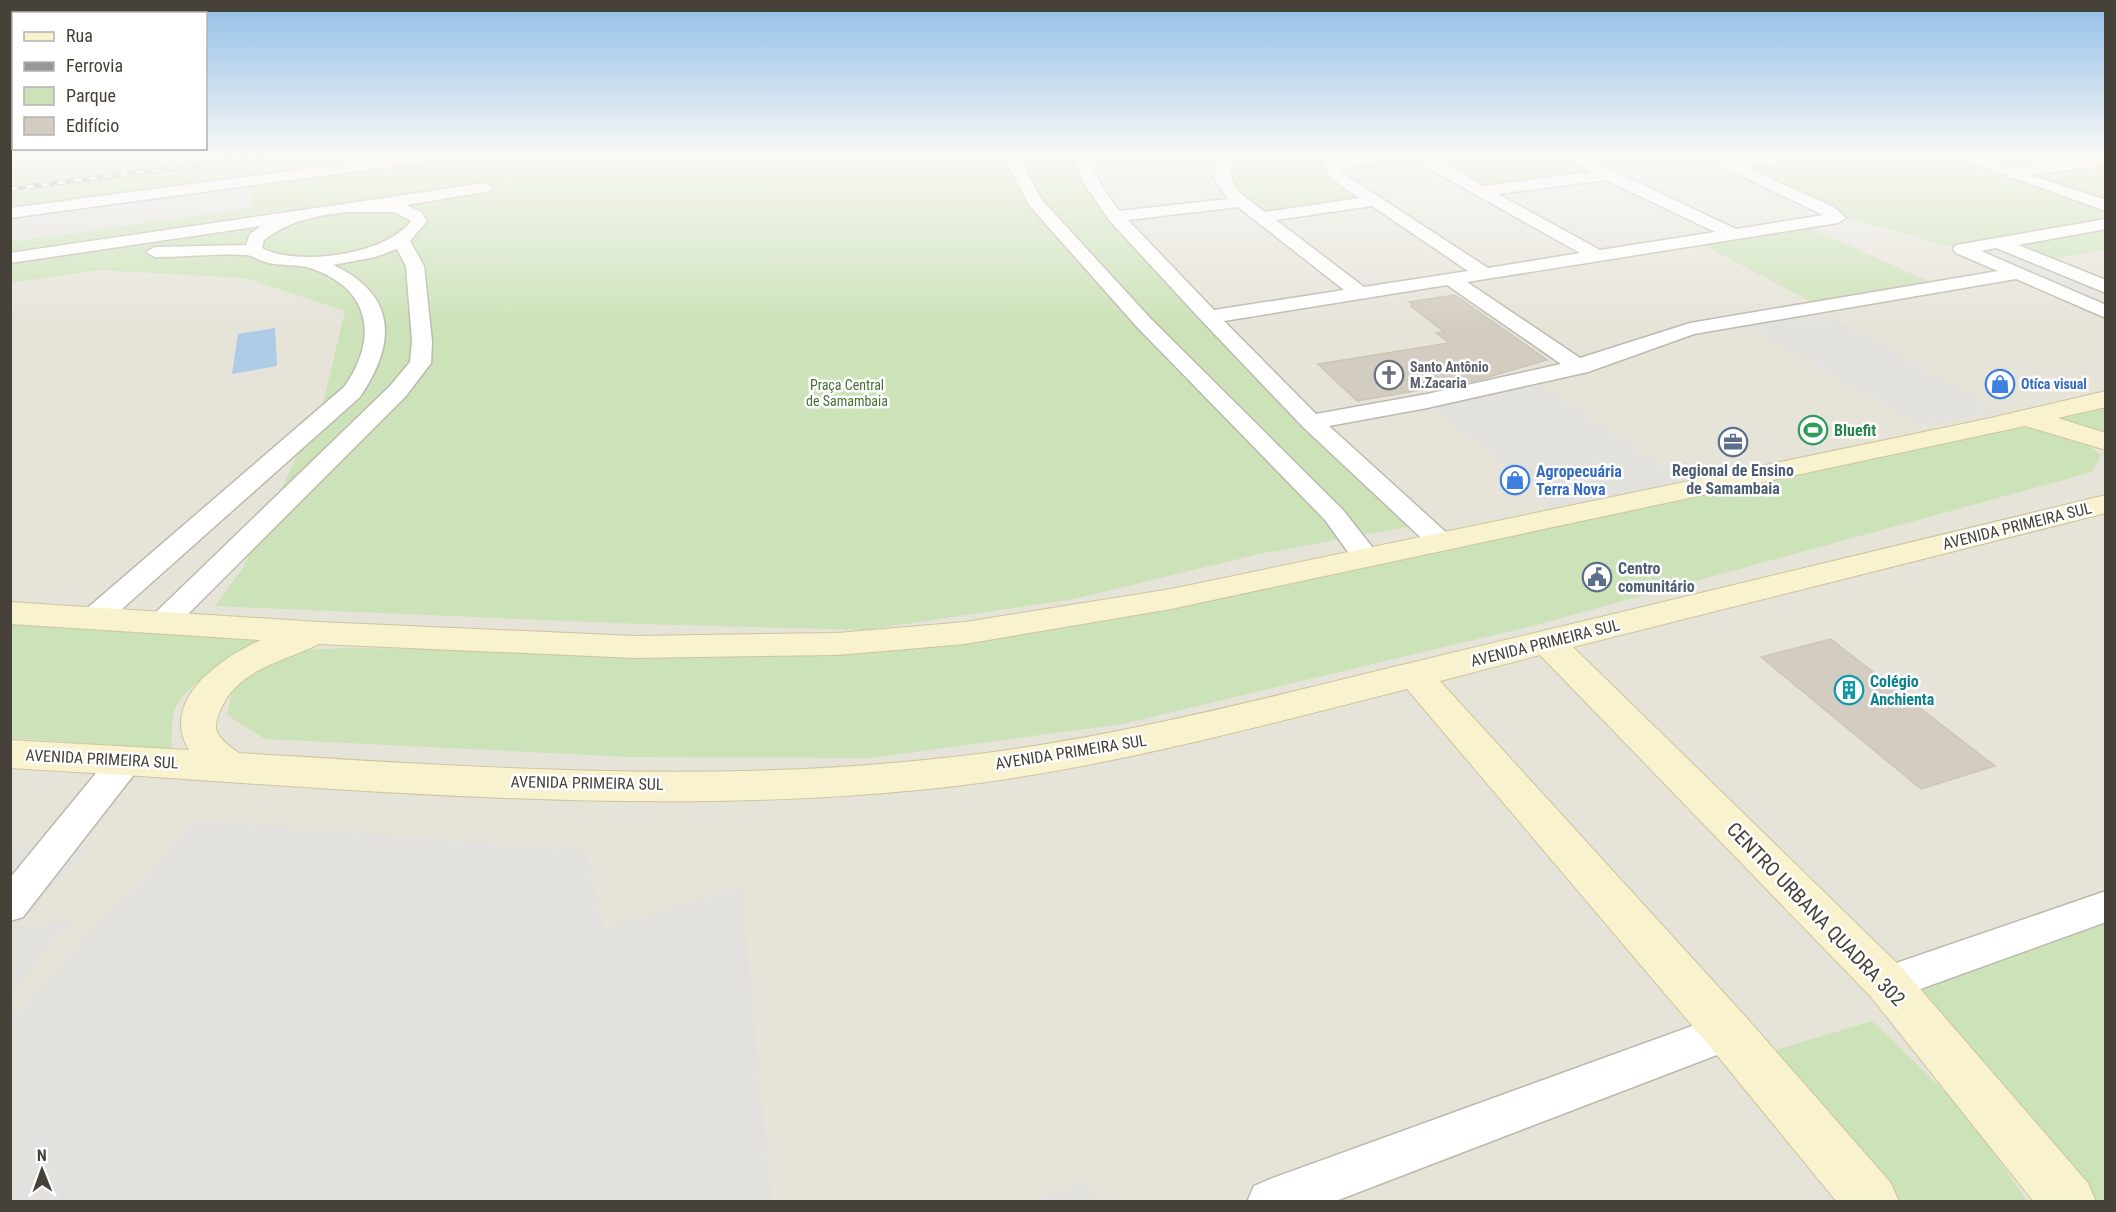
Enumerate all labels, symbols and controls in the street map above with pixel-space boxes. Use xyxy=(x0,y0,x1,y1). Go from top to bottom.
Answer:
legend xyxy=(12,12,207,150)
text: Rua xyxy=(66,25,93,46)
text: Ferrovia xyxy=(66,55,123,76)
text: Parque xyxy=(66,85,116,106)
text: Edifício xyxy=(66,115,119,136)
church icon: Santo Antônio M.Zacaria xyxy=(1373,359,1405,391)
place label: Santo Antônio M.Zacaria xyxy=(1410,359,1489,391)
shop icon: Otíca visual xyxy=(1984,368,2016,400)
place label: Otíca visual xyxy=(2021,376,2087,392)
park label: Praça Central de Samambaia xyxy=(806,377,888,409)
sports icon: Bluefit xyxy=(1797,414,1829,446)
place label: Bluefit xyxy=(1834,421,1876,440)
office icon: Regional de Ensino de Samambaia xyxy=(1717,426,1749,458)
place label: Regional de Ensino de Samambaia xyxy=(1672,461,1794,498)
place label: Agropecuária Terra Nova xyxy=(1536,462,1622,499)
shop icon: Agropecuária Terra Nova xyxy=(1499,464,1531,496)
street label: AVENIDA PRIMEIRA SUL xyxy=(1941,498,2094,554)
place label: Centro comunitário xyxy=(1618,559,1695,596)
public building icon: Centro comunitário xyxy=(1581,561,1613,593)
street label: AVENIDA PRIMEIRA SUL xyxy=(1469,615,1622,671)
place label: Colégio Anchienta xyxy=(1870,672,1935,709)
building icon: Colégio Anchienta xyxy=(1833,674,1865,706)
street label: AVENIDA PRIMEIRA SUL xyxy=(994,731,1148,773)
street label: AVENIDA PRIMEIRA SUL xyxy=(25,746,179,773)
street label: AVENIDA PRIMEIRA SUL xyxy=(510,772,664,794)
street label: CENTRO URBANA QUADRA 302 xyxy=(1722,817,1910,1011)
north arrow xyxy=(12,1140,72,1200)
text: N xyxy=(37,1146,47,1165)

